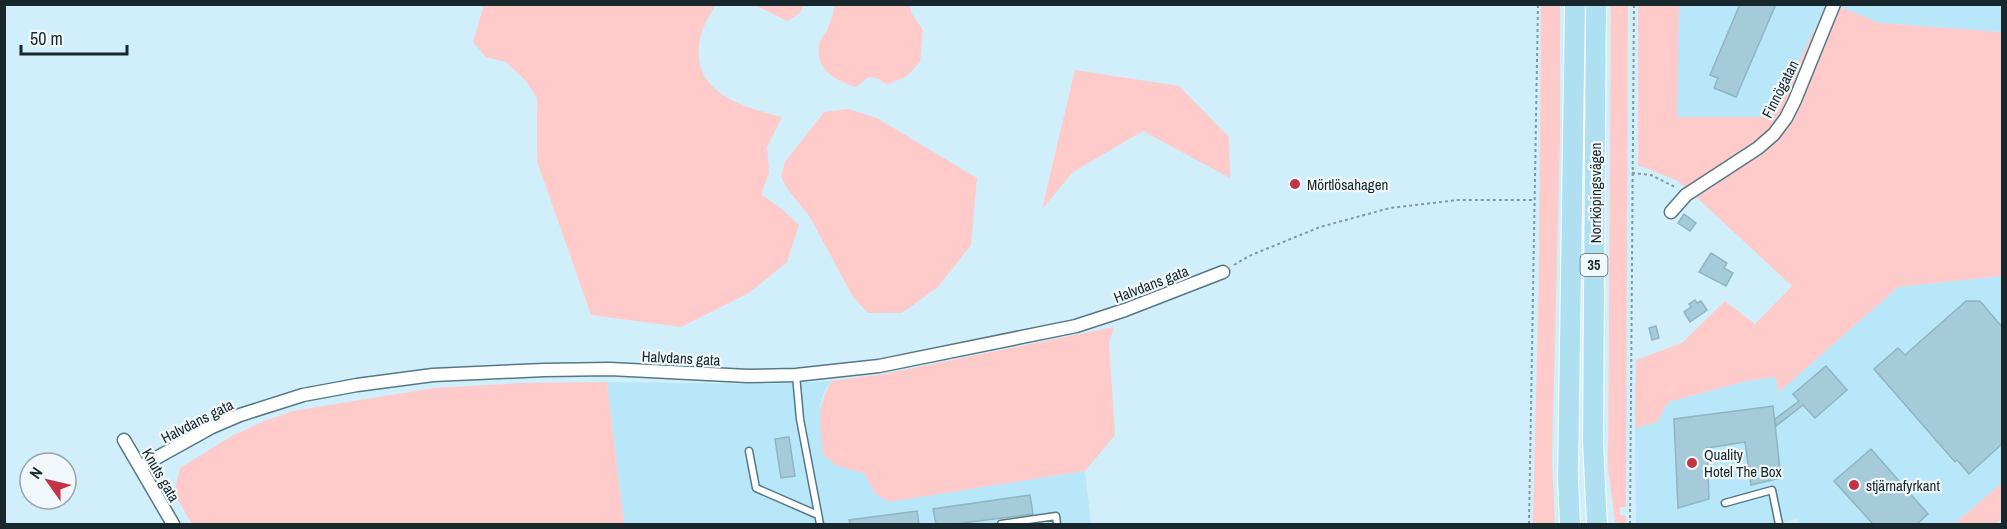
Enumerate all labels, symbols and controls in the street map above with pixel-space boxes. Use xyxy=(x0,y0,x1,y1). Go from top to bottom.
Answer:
scale bar xyxy=(21,18,128,56)
text: 50 m xyxy=(30,26,63,51)
street label: Finnögatan xyxy=(1757,57,1803,121)
street label: Norrköpingsvägen xyxy=(1585,143,1606,243)
place label: Mörtlösahagen xyxy=(1307,174,1388,195)
marker: Mörtlösahagen xyxy=(1288,177,1302,191)
road number: 35 xyxy=(1580,254,1608,276)
street label: Halvdans gata xyxy=(1111,260,1192,308)
street label: Halvdans gata xyxy=(641,345,721,371)
street label: Halvdans gata xyxy=(157,394,237,448)
street label: Knuts gata xyxy=(137,444,185,506)
place label: Quality Hotel The Box xyxy=(1704,444,1783,482)
north arrow xyxy=(18,451,78,511)
marker: Quality Hotel The Box xyxy=(1685,456,1699,470)
text: N xyxy=(24,463,47,483)
place label: stjärnafyrkant xyxy=(1866,475,1940,496)
marker: stjärnafyrkant xyxy=(1847,478,1861,492)

